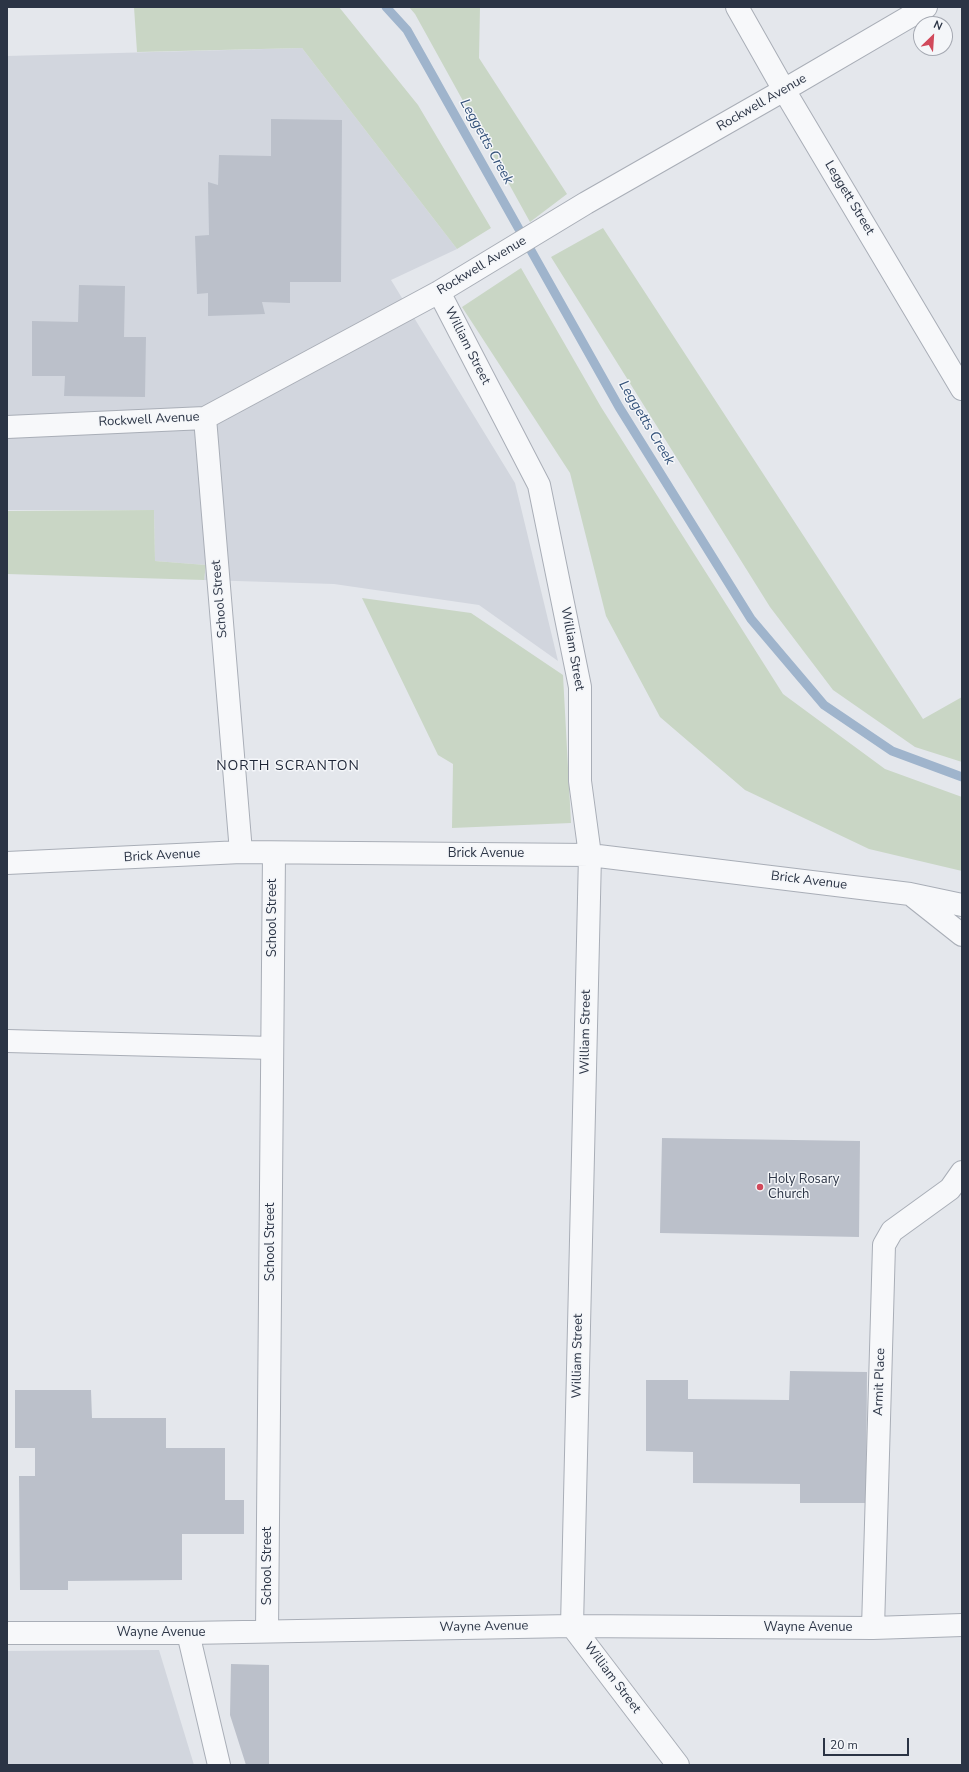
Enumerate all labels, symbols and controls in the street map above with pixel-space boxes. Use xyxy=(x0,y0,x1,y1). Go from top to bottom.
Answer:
north arrow xyxy=(913,16,953,56)
text: N xyxy=(931,17,945,34)
street label: Rockwell Avenue xyxy=(714,71,810,135)
water label: Leggetts Creek xyxy=(456,96,516,188)
street label: Leggett Street xyxy=(821,158,877,238)
street label: Rockwell Avenue xyxy=(435,233,529,299)
street label: William Street xyxy=(441,305,493,387)
water label: Leggetts Creek xyxy=(614,378,678,468)
street label: Rockwell Avenue xyxy=(98,410,200,430)
street label: School Street xyxy=(209,559,231,639)
street label: William Street xyxy=(557,606,587,692)
district label: NORTH SCRANTON xyxy=(216,759,360,775)
street label: Brick Avenue xyxy=(123,846,201,866)
street label: Brick Avenue xyxy=(448,846,524,862)
street label: Brick Avenue xyxy=(770,869,848,893)
street label: School Street xyxy=(265,879,281,957)
street label: William Street xyxy=(577,989,595,1075)
place label: Holy Rosary Church xyxy=(768,1172,839,1203)
marker: Holy Rosary Church xyxy=(755,1182,765,1192)
street label: School Street xyxy=(263,1203,279,1281)
street label: William Street xyxy=(569,1313,587,1399)
street label: Armit Place xyxy=(871,1348,889,1416)
street label: School Street xyxy=(260,1527,276,1605)
street label: Wayne Avenue xyxy=(439,1618,529,1636)
street label: Wayne Avenue xyxy=(764,1620,852,1636)
street label: Wayne Avenue xyxy=(117,1625,205,1641)
street label: William Street xyxy=(580,1639,644,1717)
scale bar xyxy=(825,1730,911,1756)
text: 20 m xyxy=(830,1737,858,1753)

